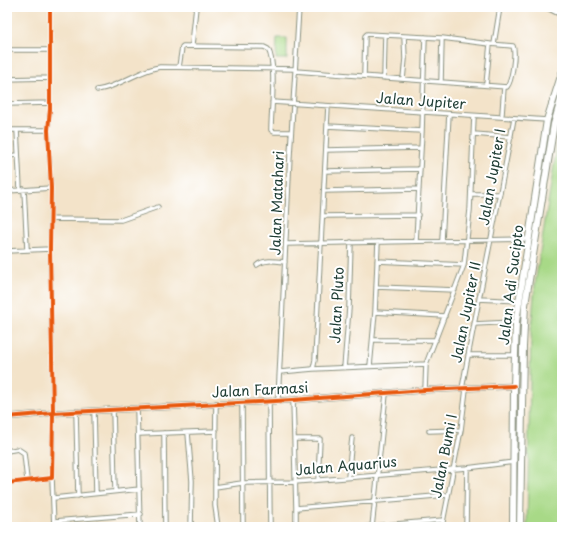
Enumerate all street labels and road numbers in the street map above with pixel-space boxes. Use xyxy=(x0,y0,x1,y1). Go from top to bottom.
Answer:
street label: Jalan Jupiter xyxy=(375,87,467,114)
street label: Jalan Jupiter I xyxy=(473,127,510,227)
street label: Jalan Matahari xyxy=(264,150,289,256)
street label: Jalan Adi Sucipto xyxy=(493,223,528,346)
street label: Jalan Jupiter II xyxy=(445,259,486,364)
street label: Jalan Pluto xyxy=(324,266,349,344)
street label: Jalan Farmasi xyxy=(211,376,309,403)
street label: Jalan Bumi I xyxy=(425,412,462,500)
street label: Jalan Aquarius xyxy=(294,451,398,480)

